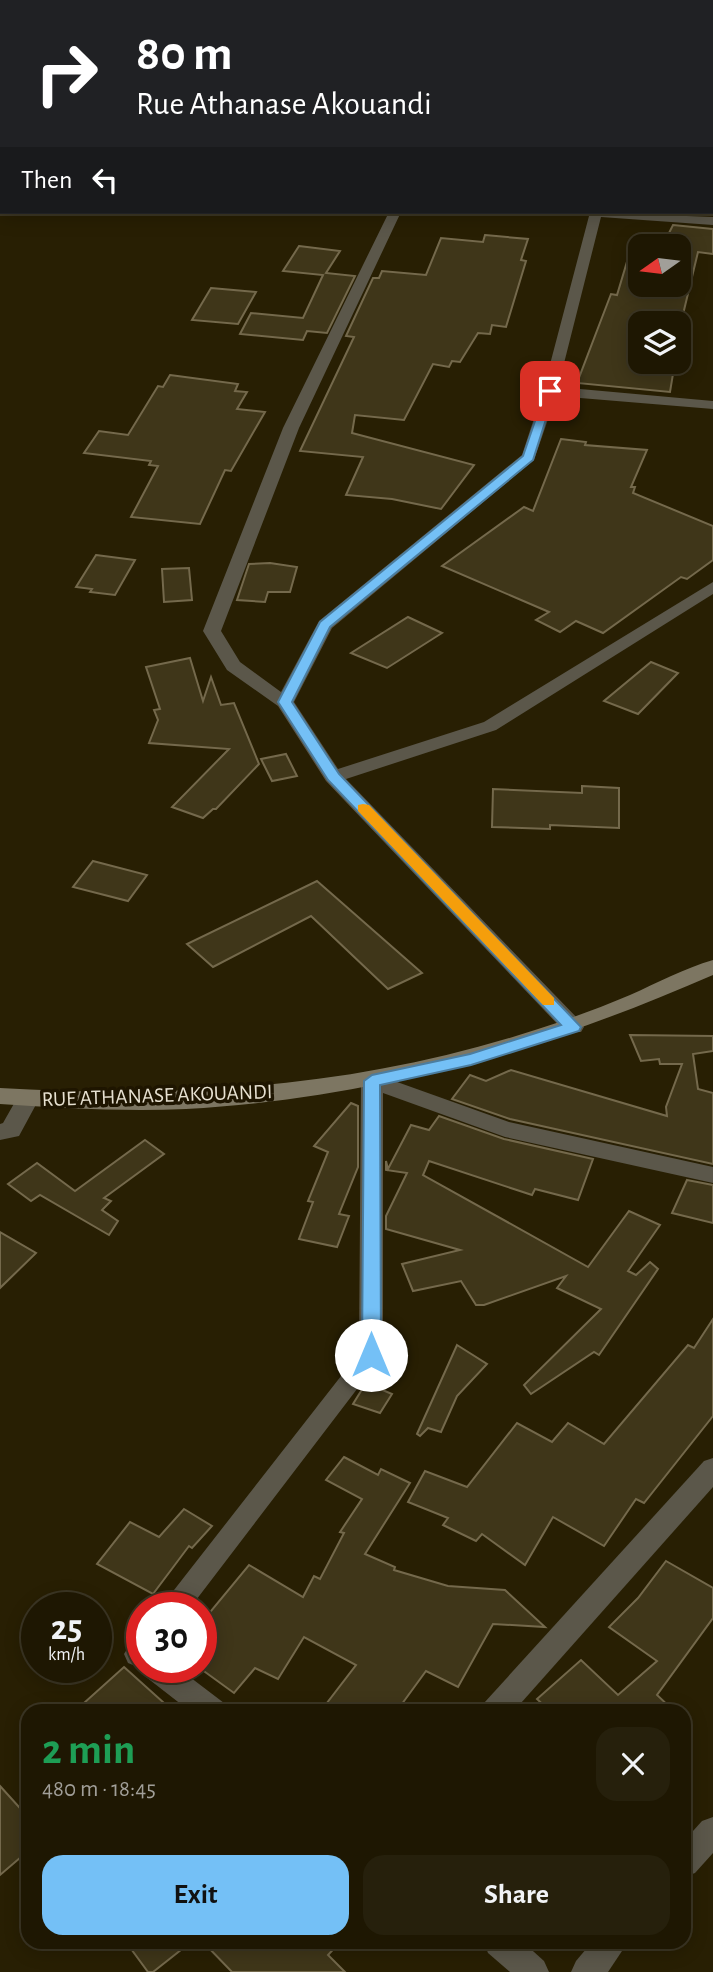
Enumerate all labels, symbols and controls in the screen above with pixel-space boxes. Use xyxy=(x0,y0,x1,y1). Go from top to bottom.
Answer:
icon: right xyxy=(21,28,112,119)
text: 80 m xyxy=(136,30,233,79)
text: Rue Athanase Akouandi xyxy=(136,88,432,120)
icon: left xyxy=(86,161,124,199)
text: Then xyxy=(21,167,72,193)
north arrow xyxy=(628,234,691,298)
map controls xyxy=(628,234,691,374)
button: layers xyxy=(628,311,691,374)
pin xyxy=(520,361,580,421)
icon: arrive xyxy=(531,372,569,410)
street label: RUE ATHANASE AKOUANDI xyxy=(41,1081,273,1110)
position arrow xyxy=(334,1318,408,1392)
speed limit sign: 30 xyxy=(126,1592,217,1683)
text: 25 xyxy=(51,1611,82,1646)
text: km/h xyxy=(48,1646,85,1664)
button: close xyxy=(596,1727,670,1801)
text: 2 min xyxy=(42,1729,135,1771)
text: 480 m · 18:45 xyxy=(42,1778,156,1801)
button: Exit xyxy=(42,1855,349,1935)
button: Share xyxy=(363,1855,670,1935)

